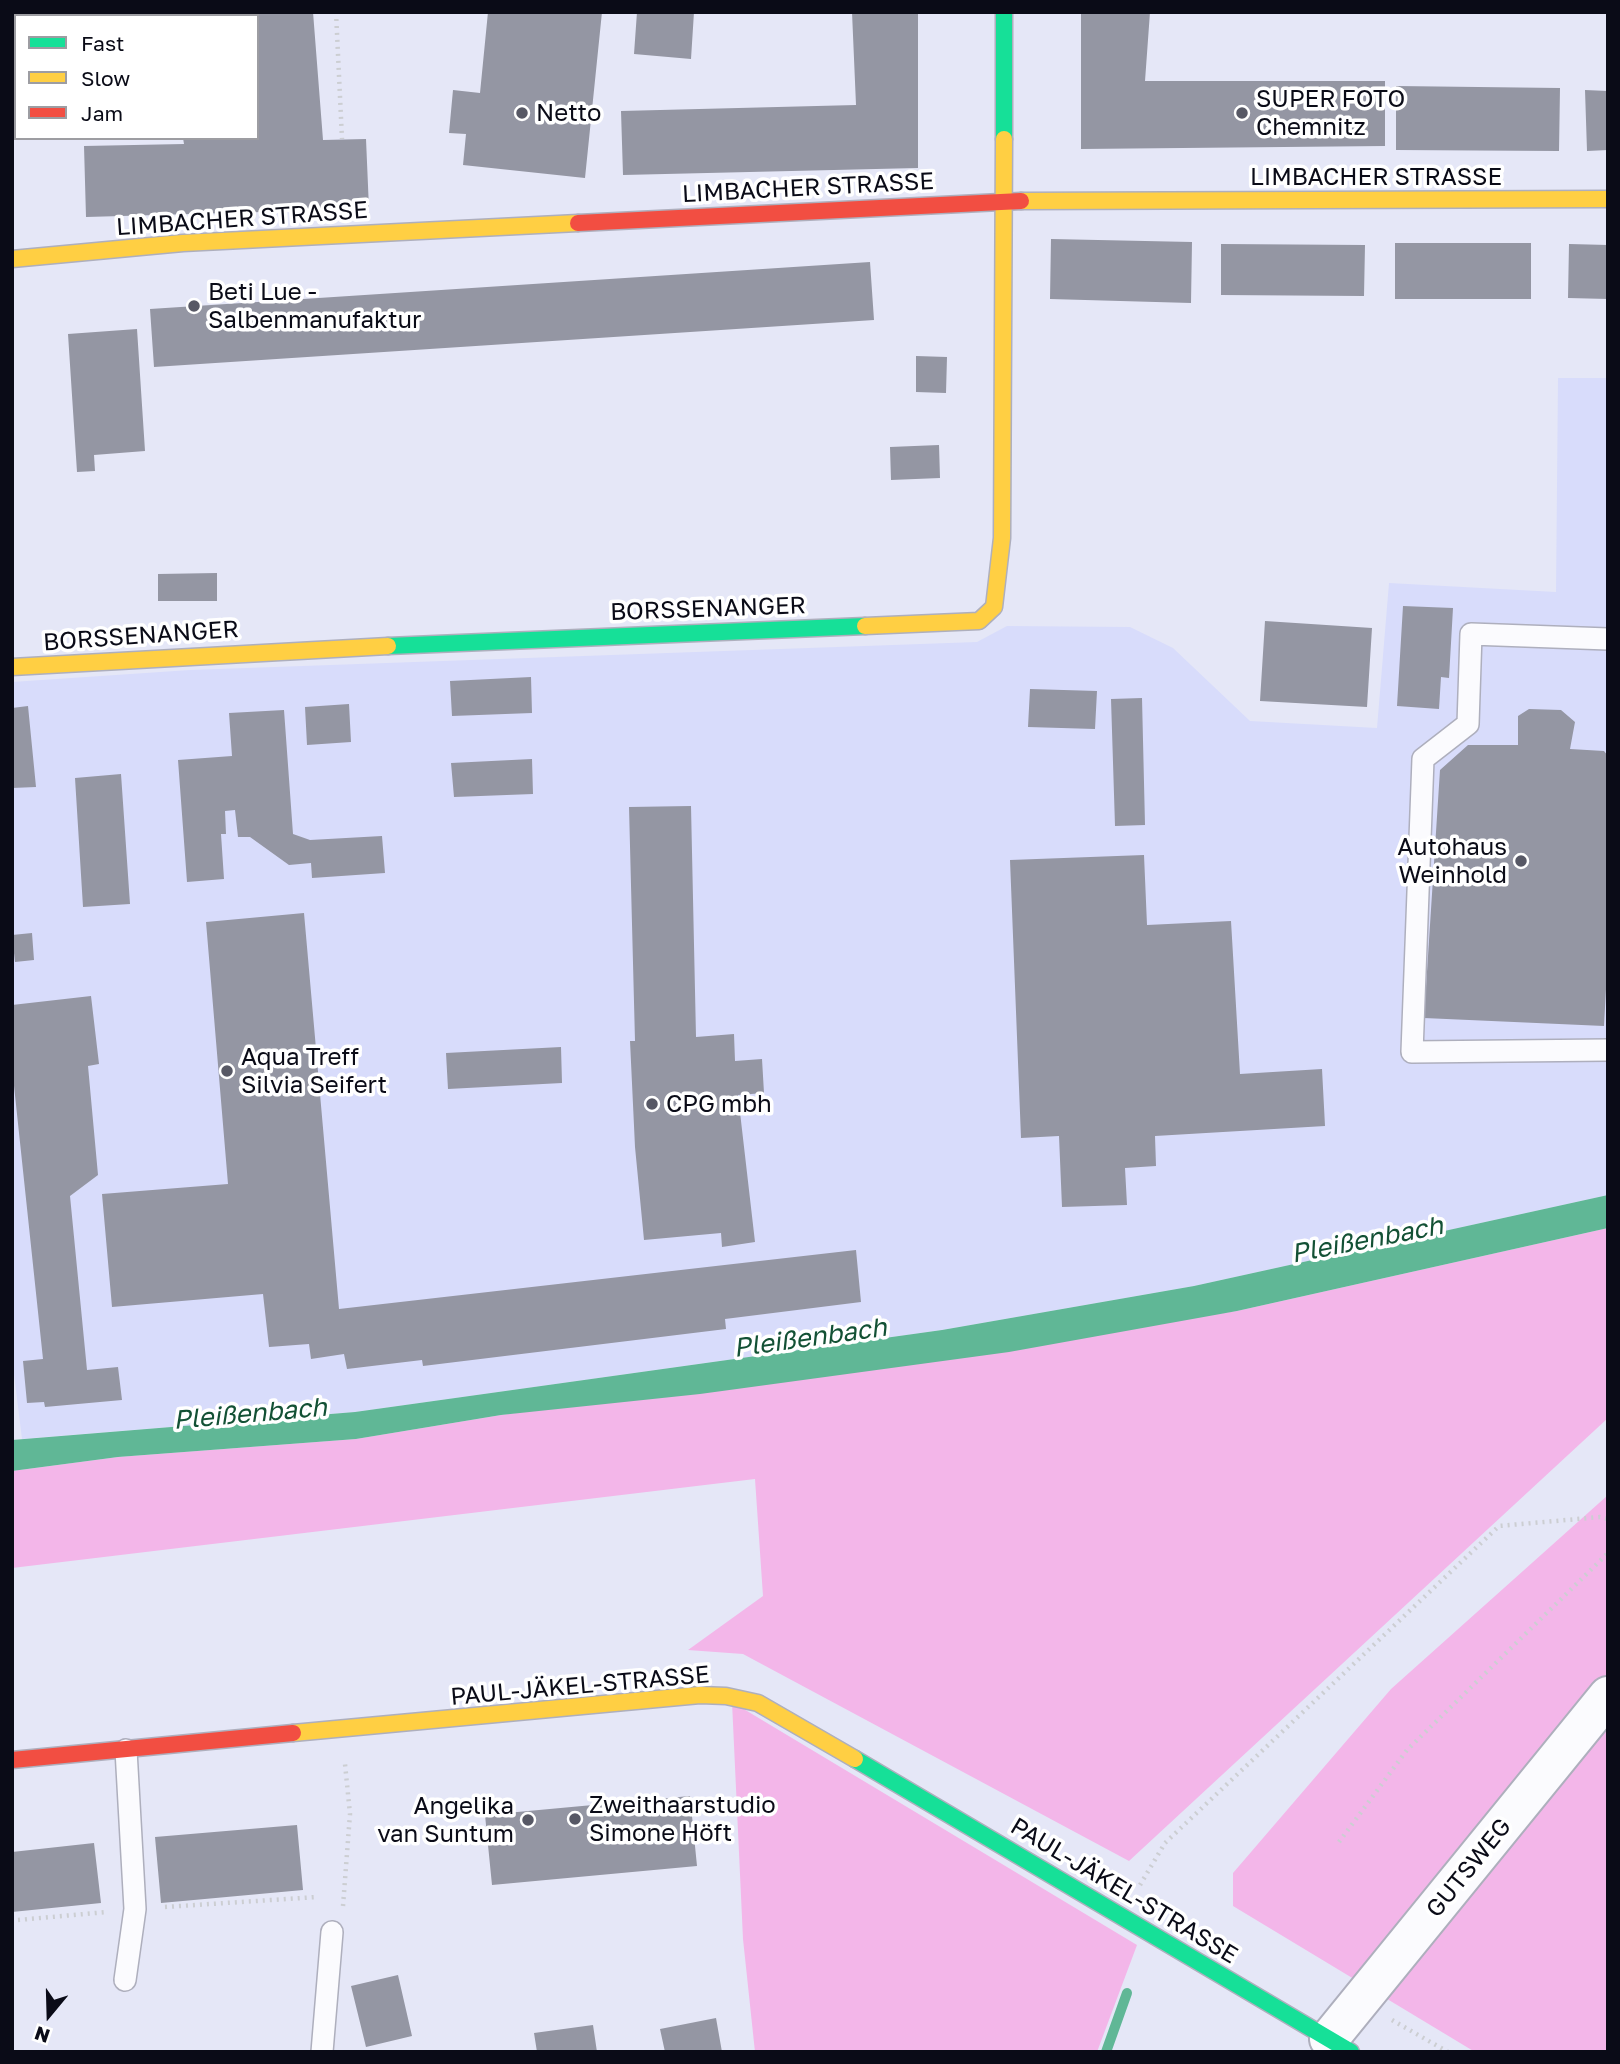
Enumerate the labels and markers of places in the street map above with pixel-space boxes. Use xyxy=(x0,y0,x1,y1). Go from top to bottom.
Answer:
place label: SUPER FOTO Chemnitz xyxy=(1256,85,1405,141)
place label: Netto xyxy=(536,99,602,127)
marker: Netto xyxy=(514,105,530,121)
marker: SUPER FOTO Chemnitz xyxy=(1234,105,1250,121)
place label: Beti Lue - Salbenmanufaktur xyxy=(208,278,421,334)
marker: Beti Lue - Salbenmanufaktur xyxy=(186,298,202,314)
place label: Autohaus Weinhold xyxy=(1397,833,1507,889)
marker: Autohaus Weinhold xyxy=(1513,853,1529,869)
place label: Aqua Treff Silvia Seifert xyxy=(241,1043,387,1099)
marker: Aqua Treff Silvia Seifert xyxy=(219,1063,235,1079)
place label: CPG mbh xyxy=(666,1090,772,1118)
marker: CPG mbh xyxy=(644,1096,660,1112)
place label: Zweithaarstudio Simone Höft xyxy=(589,1791,776,1847)
place label: Angelika van Suntum xyxy=(377,1792,514,1848)
marker: Zweithaarstudio Simone Höft xyxy=(567,1811,583,1827)
marker: Angelika van Suntum xyxy=(520,1812,536,1828)

